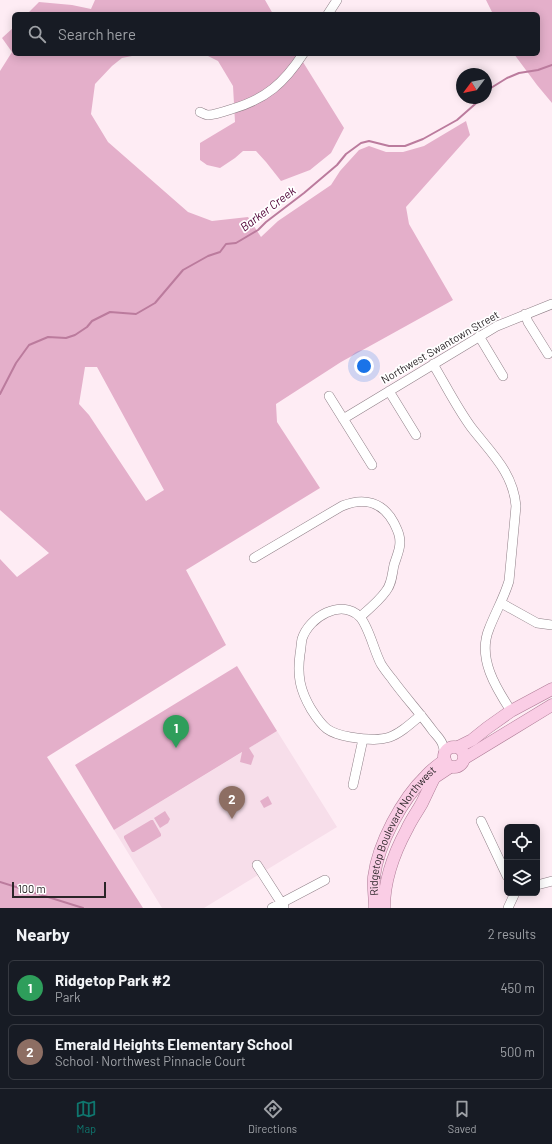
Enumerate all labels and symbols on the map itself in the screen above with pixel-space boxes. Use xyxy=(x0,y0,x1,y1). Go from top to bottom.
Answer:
north arrow xyxy=(456,68,492,104)
water label: Barker Creek xyxy=(237,183,298,234)
street label: Northwest Swantown Street xyxy=(379,307,501,386)
your location xyxy=(354,356,374,376)
pin: 1 xyxy=(163,715,189,748)
street label: Ridgetop Boulevard Northwest xyxy=(367,763,438,896)
pin: 2 xyxy=(219,786,245,819)
scale bar xyxy=(12,880,106,899)

